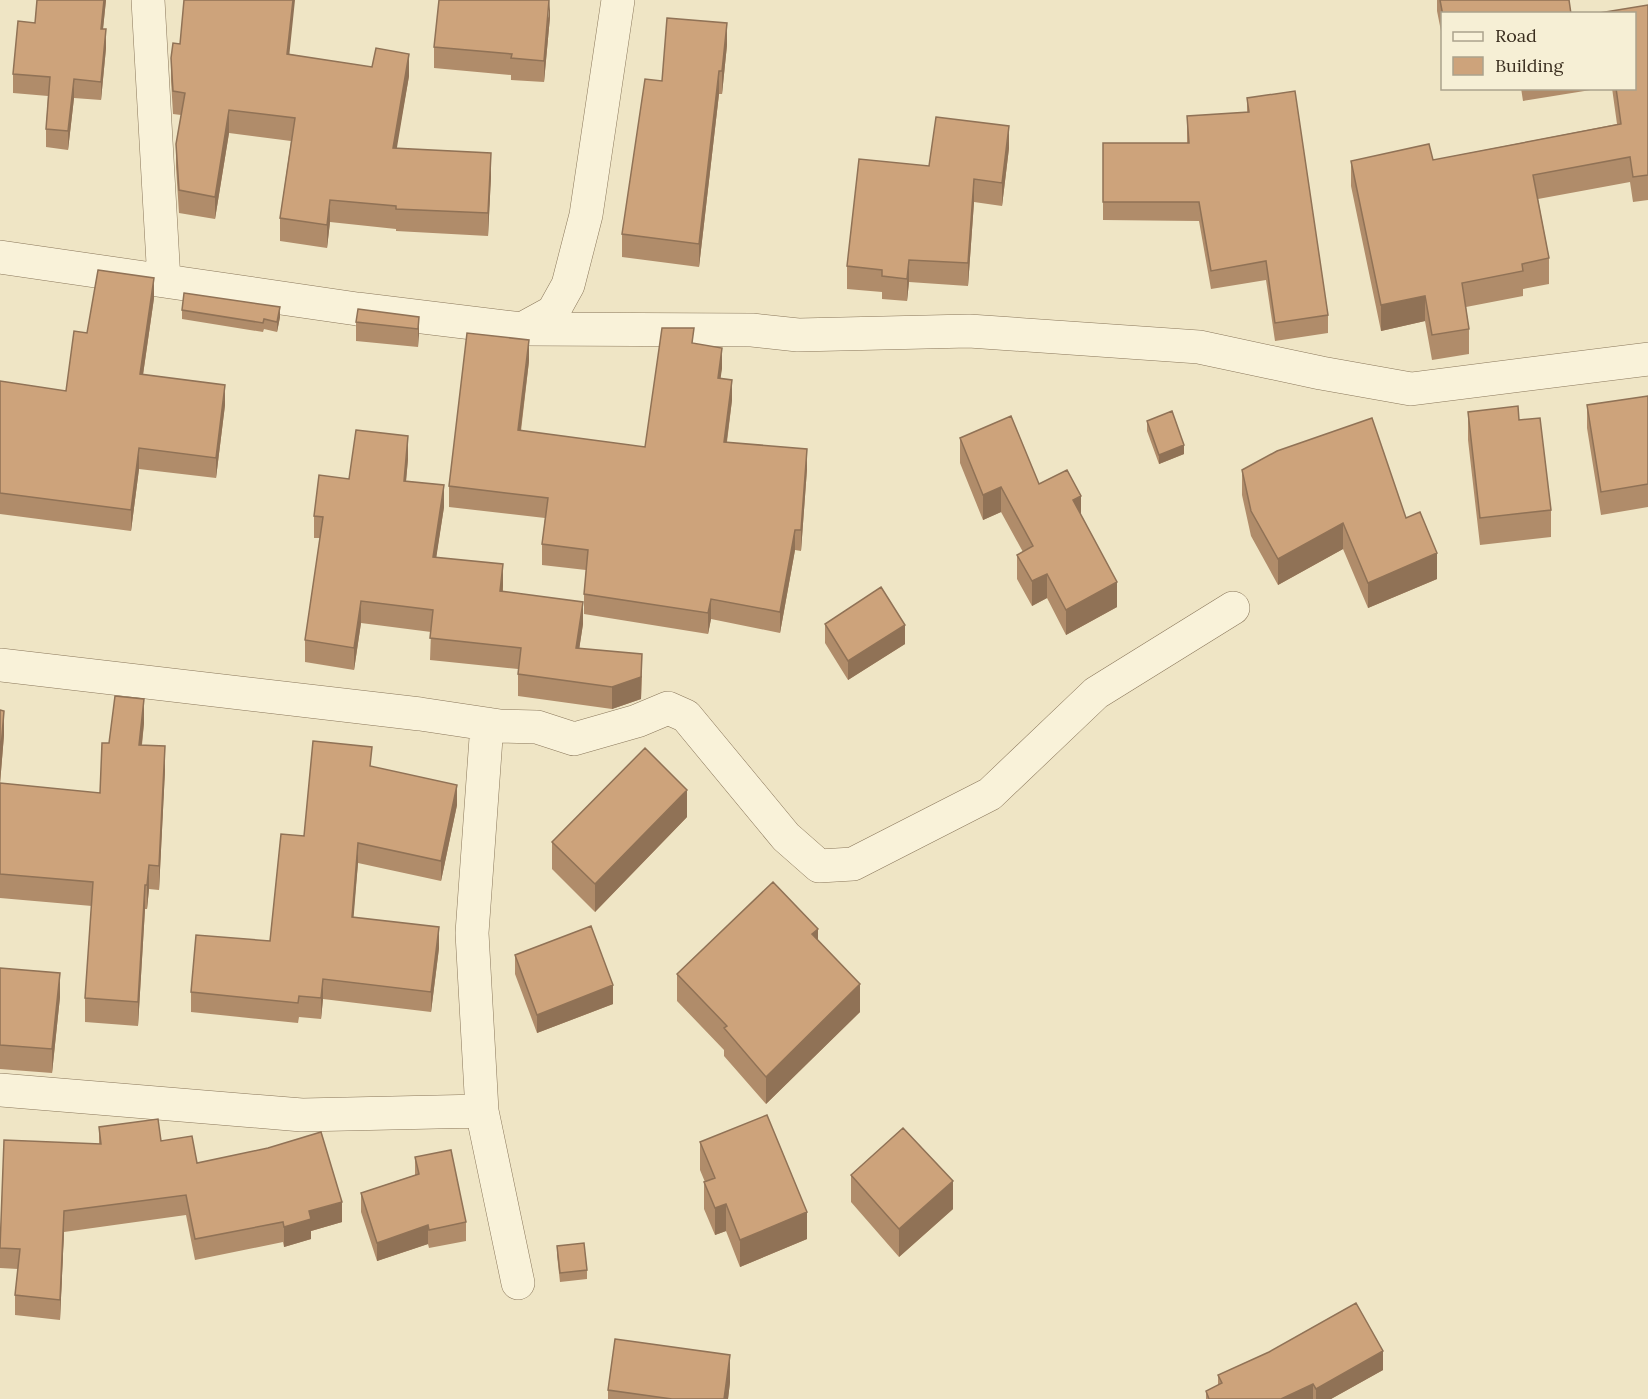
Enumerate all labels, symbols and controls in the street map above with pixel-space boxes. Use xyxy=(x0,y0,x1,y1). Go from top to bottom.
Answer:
legend xyxy=(1441,12,1636,90)
text: Road xyxy=(1495,24,1537,47)
text: Building xyxy=(1495,54,1565,77)

